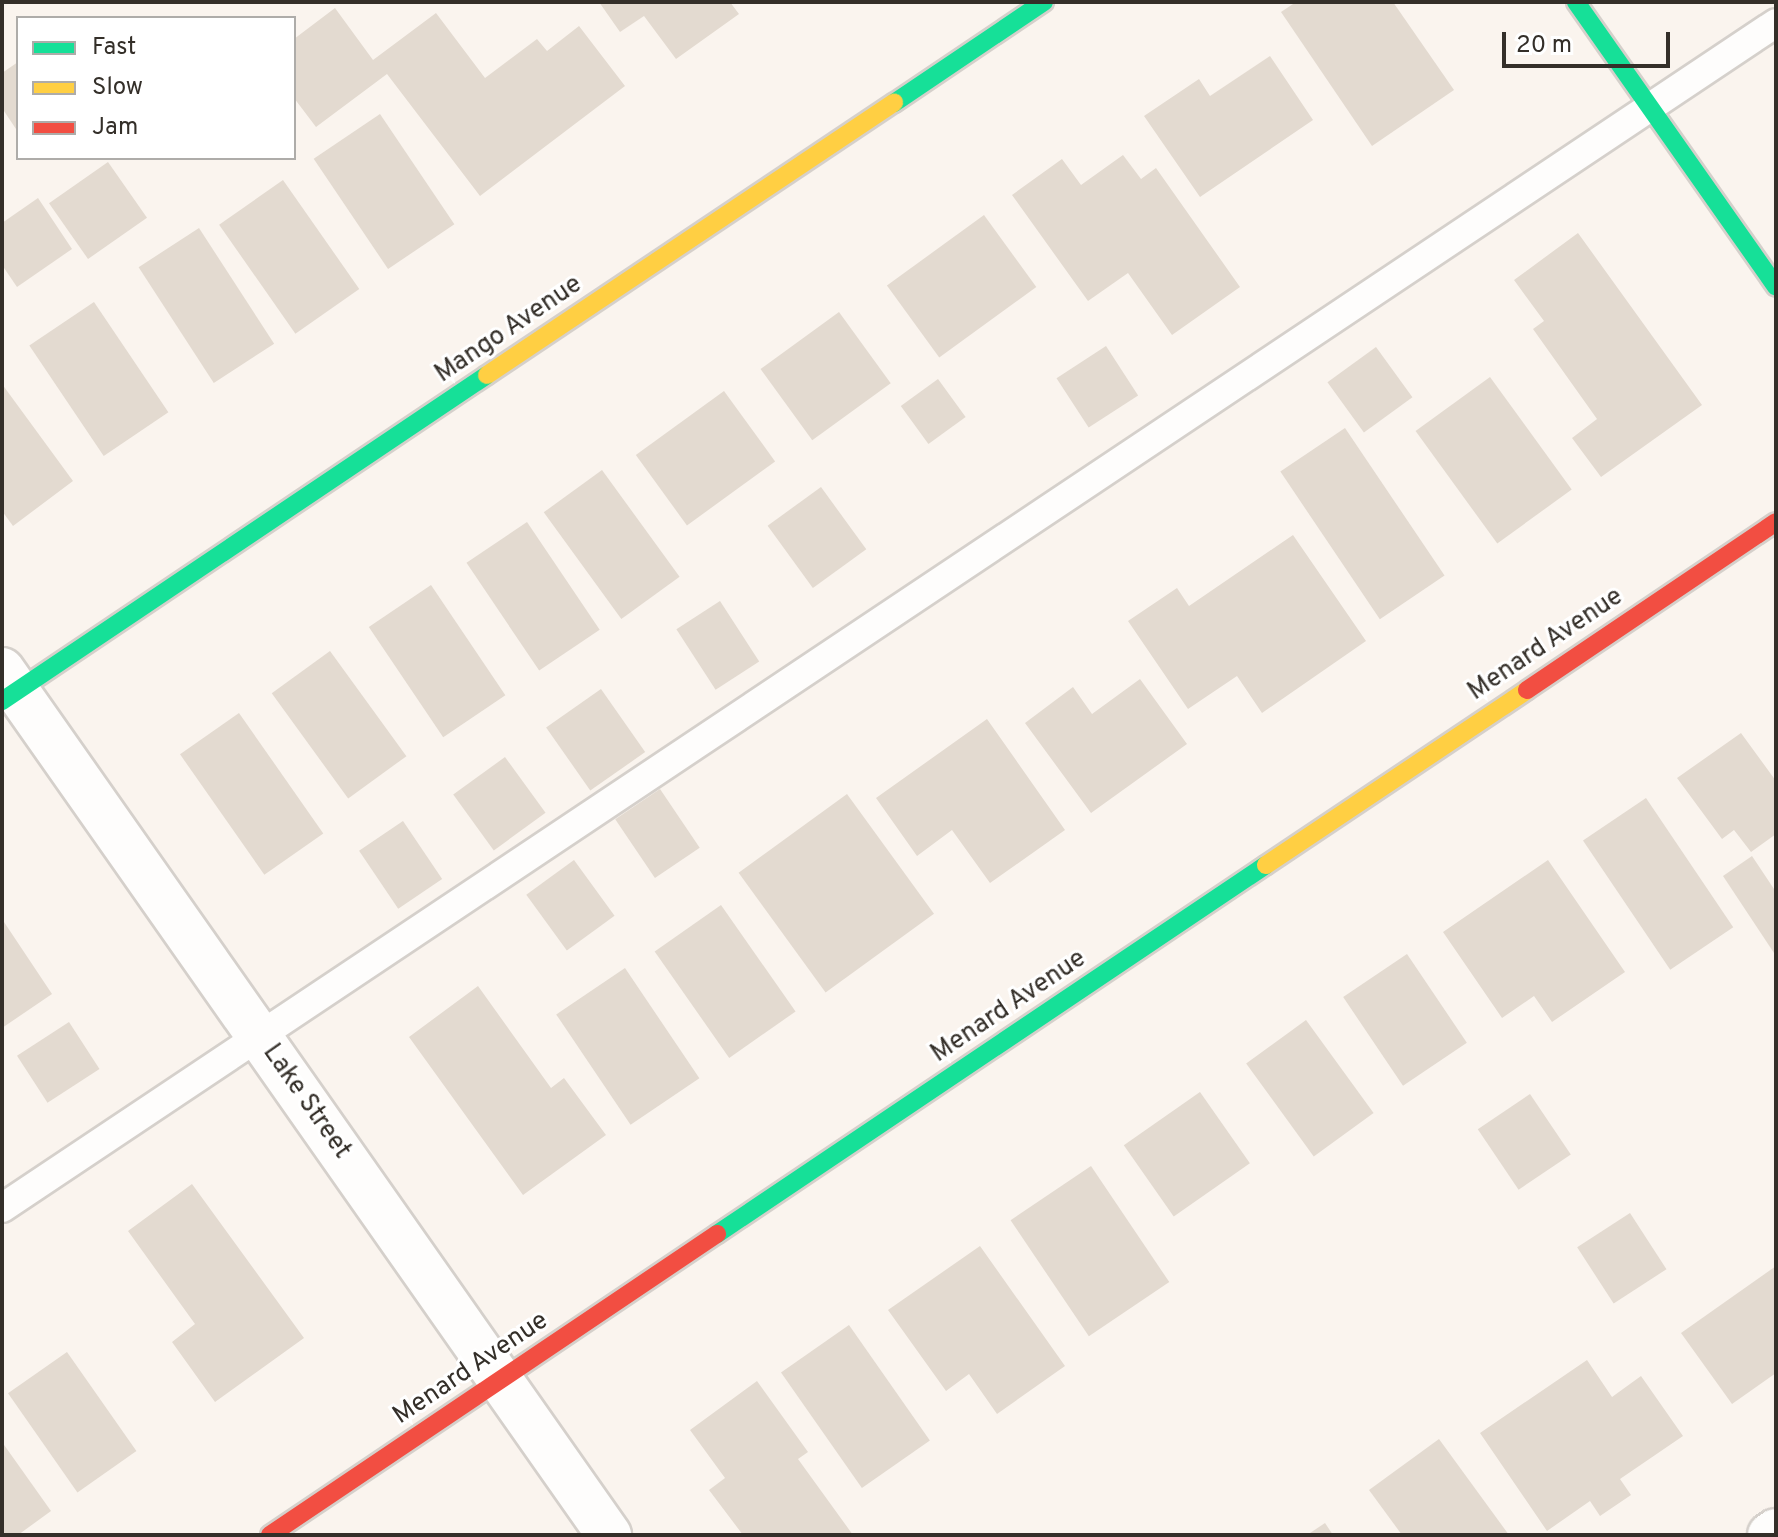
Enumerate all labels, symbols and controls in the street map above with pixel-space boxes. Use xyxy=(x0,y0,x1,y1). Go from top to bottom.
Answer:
legend xyxy=(16,16,296,160)
scale bar xyxy=(1506,16,1674,66)
text: 20 m xyxy=(1516,31,1572,61)
text: Fast xyxy=(92,33,136,63)
text: Slow xyxy=(92,73,143,103)
text: Jam xyxy=(92,113,138,143)
street label: Mango Avenue xyxy=(429,269,589,391)
street label: Menard Avenue xyxy=(1462,581,1630,709)
street label: Menard Avenue xyxy=(925,943,1093,1071)
street label: Lake Street xyxy=(255,1039,357,1165)
street label: Menard Avenue xyxy=(387,1305,555,1433)

